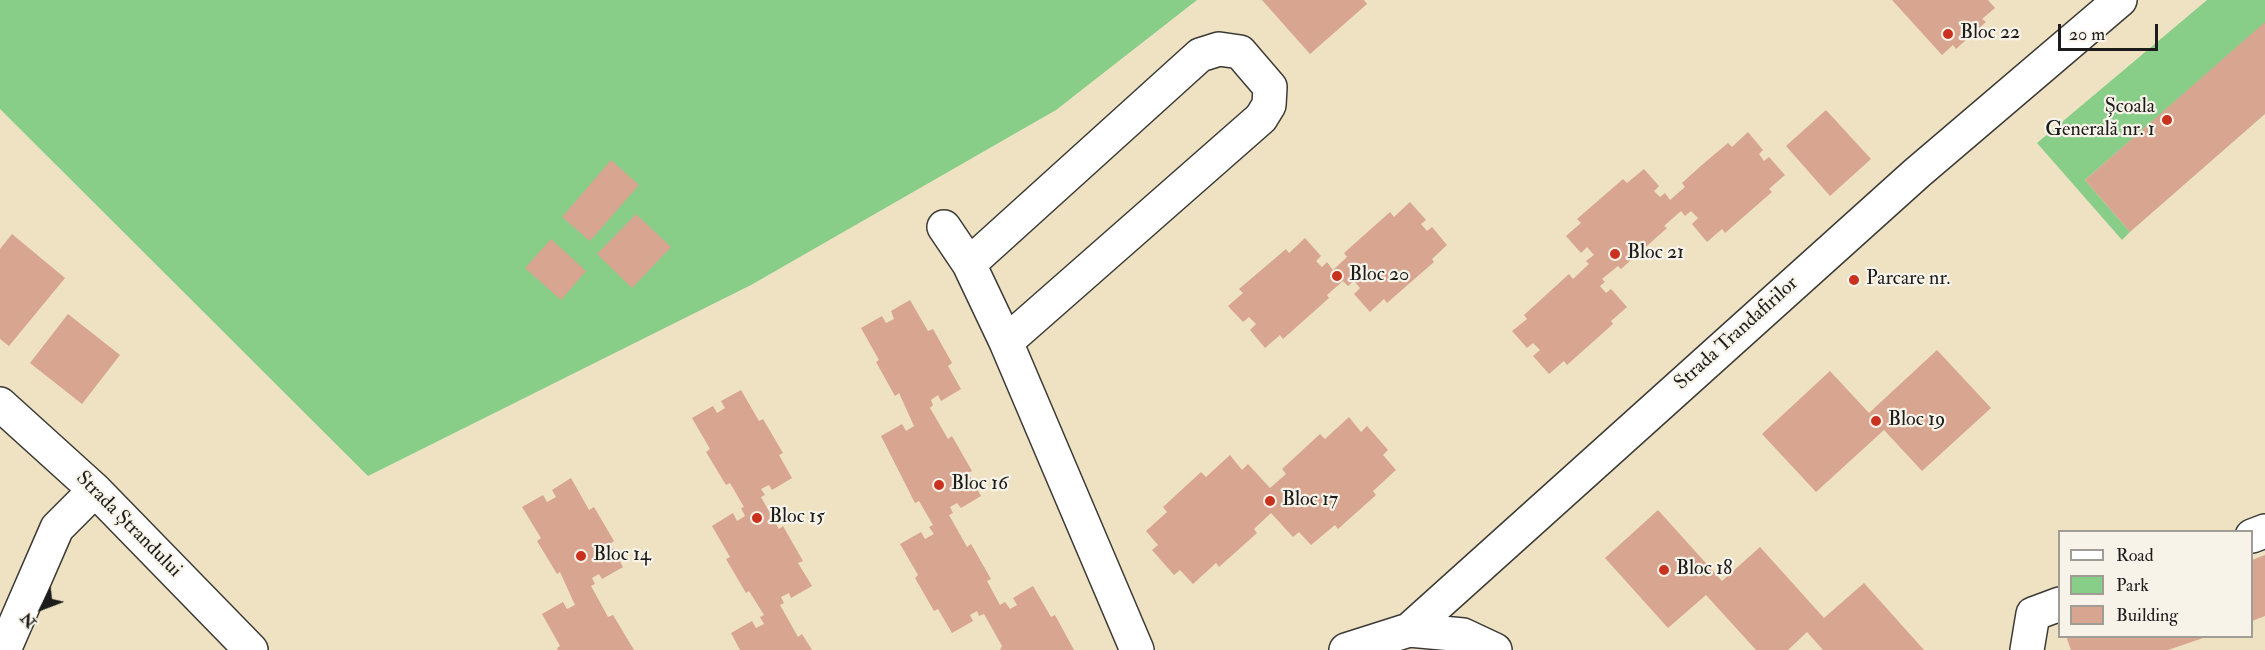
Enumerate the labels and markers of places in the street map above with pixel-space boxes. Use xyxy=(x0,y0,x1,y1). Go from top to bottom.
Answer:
place label: Bloc 22 xyxy=(1960,22,2020,46)
marker: Bloc 22 xyxy=(1941,27,1955,41)
place label: Școala Generală nr. 1 xyxy=(2045,96,2155,143)
marker: Școala Generală nr. 1 xyxy=(2160,113,2174,127)
place label: Bloc 21 xyxy=(1627,242,1684,266)
marker: Bloc 21 xyxy=(1608,247,1622,261)
place label: Bloc 20 xyxy=(1349,264,1409,288)
place label: Parcare nr. xyxy=(1866,268,1950,292)
marker: Bloc 20 xyxy=(1330,269,1344,283)
marker: Parcare nr. xyxy=(1847,273,1861,287)
place label: Bloc 19 xyxy=(1888,409,1945,433)
marker: Bloc 19 xyxy=(1869,414,1883,428)
place label: Bloc 16 xyxy=(951,473,1008,497)
marker: Bloc 16 xyxy=(932,478,946,492)
place label: Bloc 17 xyxy=(1282,489,1338,513)
marker: Bloc 17 xyxy=(1263,494,1277,508)
place label: Bloc 15 xyxy=(769,506,825,530)
marker: Bloc 15 xyxy=(750,511,764,525)
place label: Bloc 14 xyxy=(593,544,651,568)
marker: Bloc 14 xyxy=(574,549,588,563)
place label: Bloc 18 xyxy=(1676,558,1732,582)
marker: Bloc 18 xyxy=(1657,563,1671,577)

